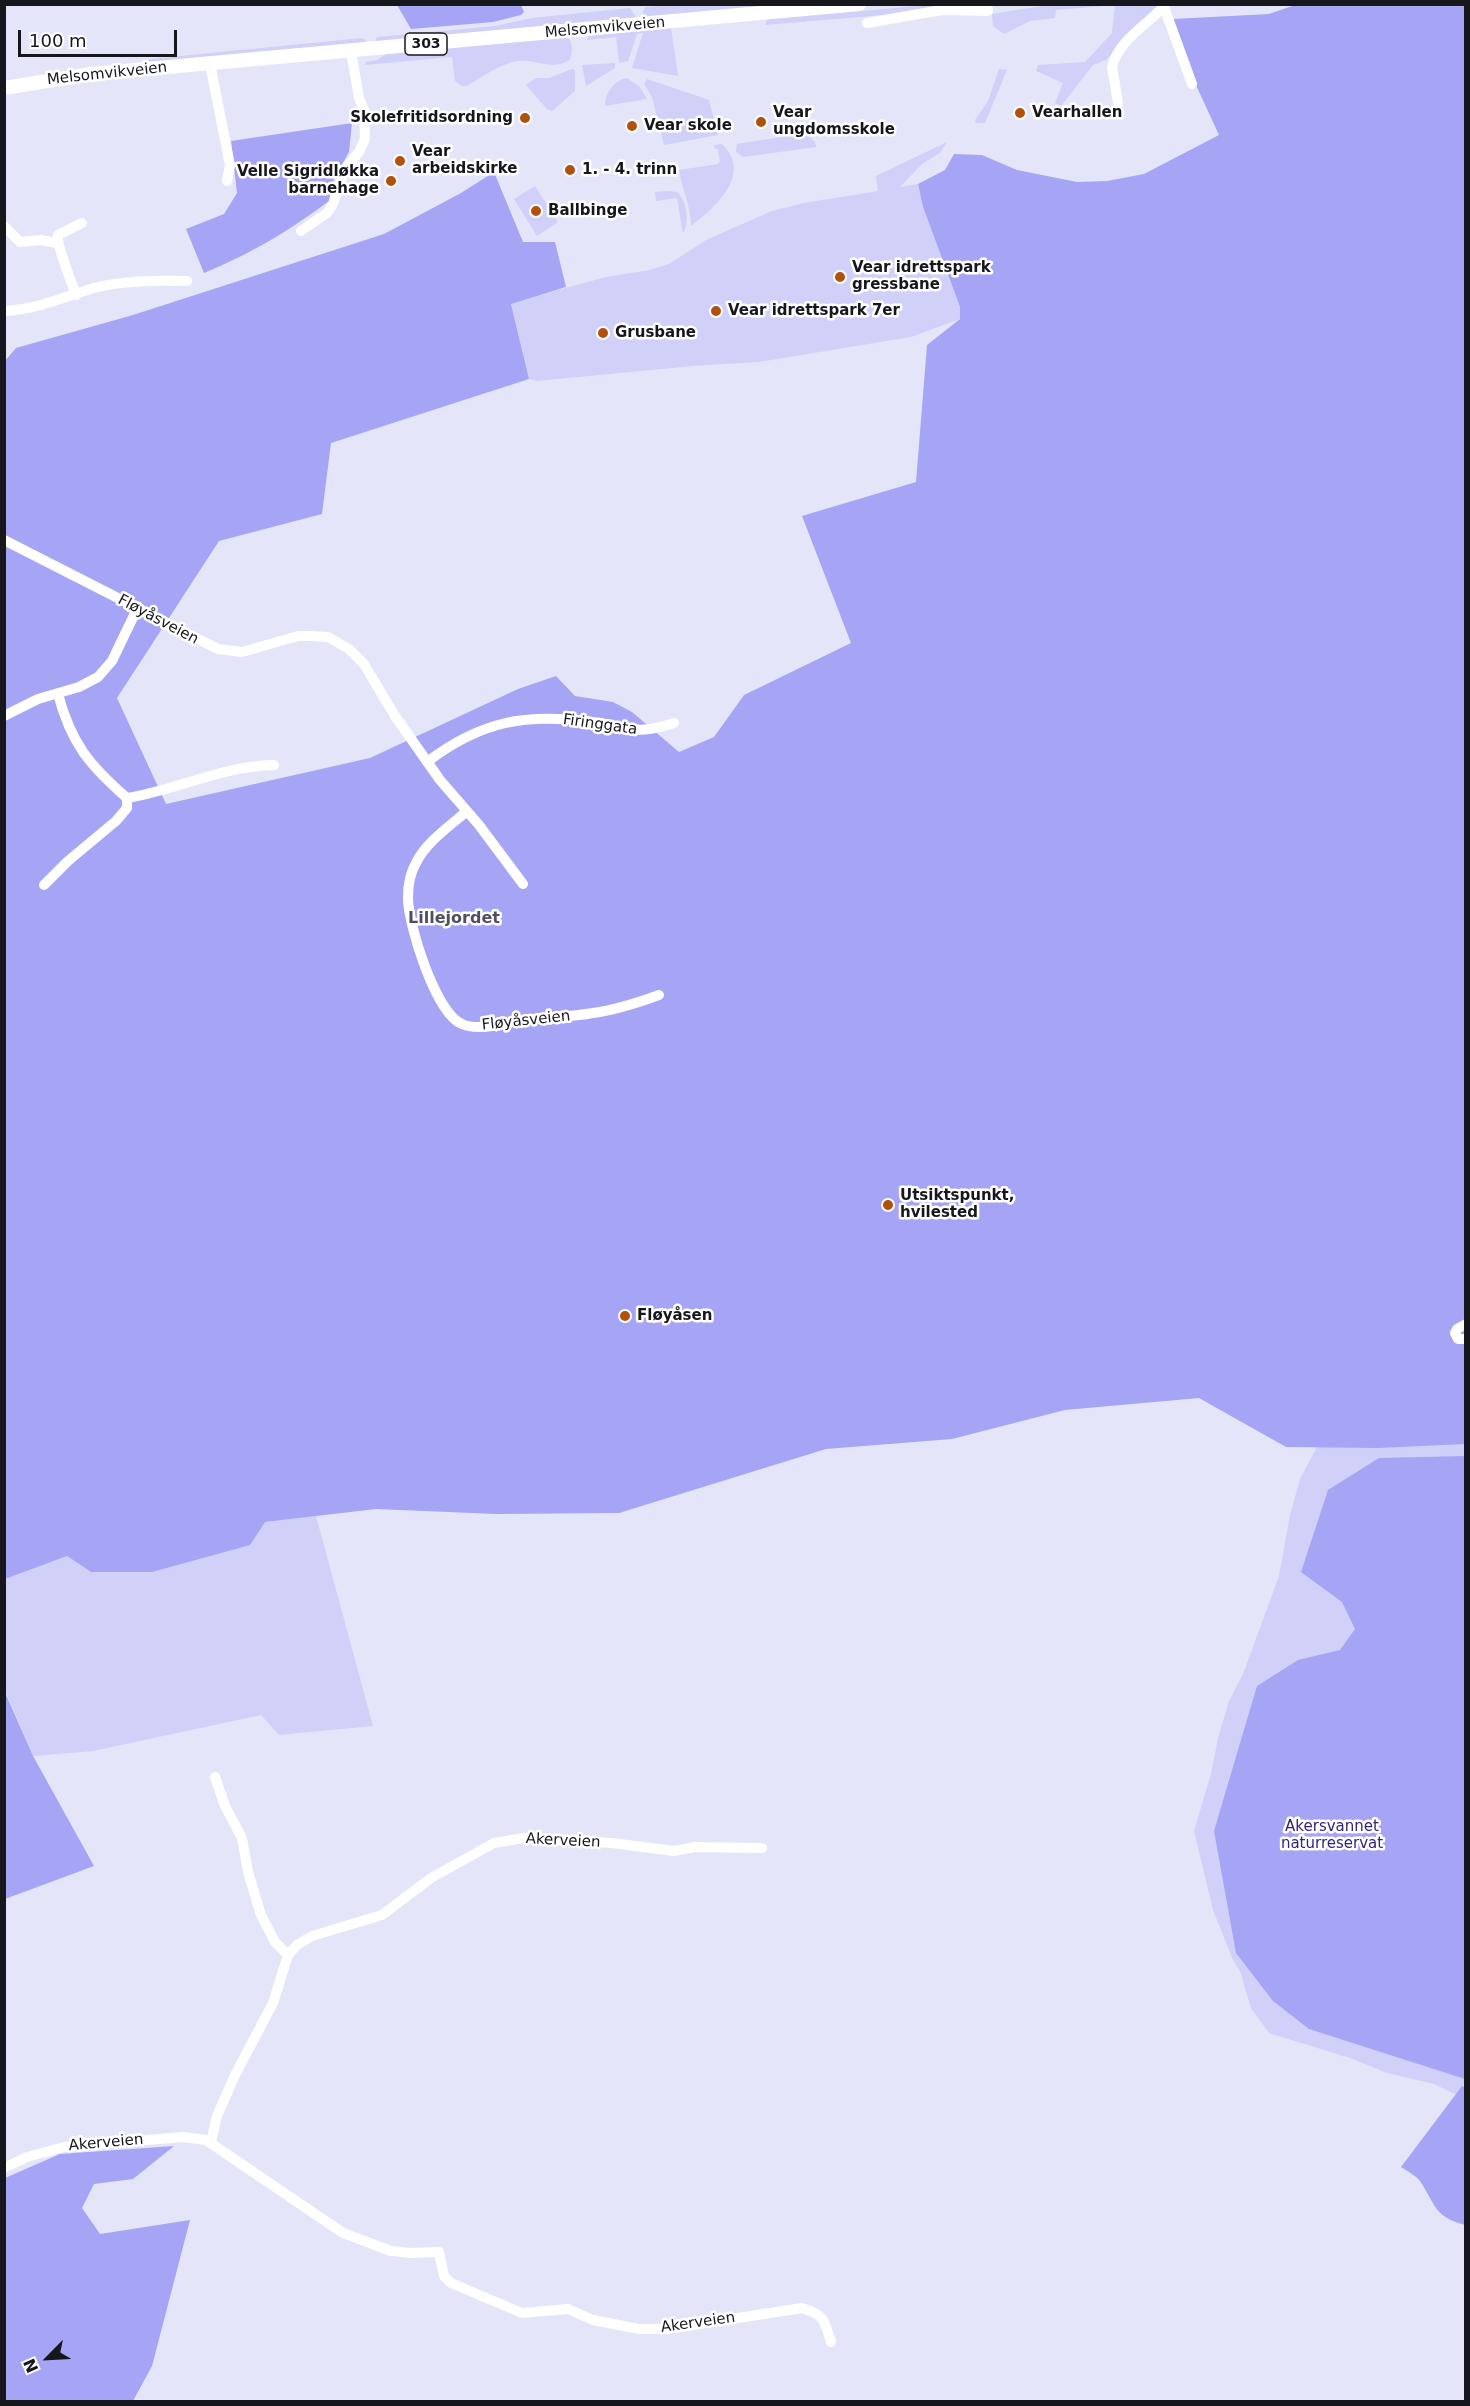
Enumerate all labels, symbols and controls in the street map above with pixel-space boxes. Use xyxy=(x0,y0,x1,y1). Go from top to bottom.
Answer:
street label: Melsomvikveien xyxy=(544,14,666,42)
scale bar xyxy=(21,18,180,56)
text: 100 m xyxy=(29,30,87,51)
road number: 303 xyxy=(405,33,447,55)
street label: Melsomvikveien xyxy=(46,59,168,89)
place label: Vear ungdomsskole xyxy=(773,104,895,139)
place label: Vearhallen xyxy=(1032,104,1122,122)
marker: Vearhallen xyxy=(1013,106,1027,120)
place label: Skolefritidsordning xyxy=(350,109,513,127)
marker: Skolefritidsordning xyxy=(518,111,532,125)
marker: Vear ungdomsskole xyxy=(754,115,768,129)
place label: Vear skole xyxy=(644,117,732,135)
marker: Vear skole xyxy=(625,119,639,133)
place label: Vear arbeidskirke xyxy=(412,143,517,178)
marker: Vear arbeidskirke xyxy=(393,154,407,168)
place label: 1. - 4. trinn xyxy=(582,161,677,179)
place label: Velle Sigridløkka barnehage xyxy=(237,163,379,198)
marker: 1. - 4. trinn xyxy=(563,163,577,177)
marker: Velle Sigridløkka barnehage xyxy=(384,174,398,188)
place label: Ballbinge xyxy=(548,202,627,220)
marker: Ballbinge xyxy=(529,204,543,218)
place label: Vear idrettspark gressbane xyxy=(852,259,991,294)
marker: Vear idrettspark gressbane xyxy=(833,270,847,284)
place label: Vear idrettspark 7er xyxy=(728,302,900,320)
marker: Vear idrettspark 7er xyxy=(709,304,723,318)
place label: Grusbane xyxy=(615,324,696,342)
marker: Grusbane xyxy=(596,326,610,340)
street label: Fløyåsveien xyxy=(115,591,201,649)
street label: Firinggata xyxy=(562,711,638,739)
district label: Lillejordet xyxy=(408,909,500,929)
street label: Fløyåsveien xyxy=(481,1007,571,1035)
place label: Utsiktspunkt, hvilested xyxy=(900,1187,1014,1222)
marker: Utsiktspunkt, hvilested xyxy=(881,1198,895,1212)
place label: Fløyåsen xyxy=(637,1307,712,1325)
marker: Fløyåsen xyxy=(618,1309,632,1323)
park label: Akersvannet naturreservat xyxy=(1281,1818,1383,1853)
street label: Akerveien xyxy=(525,1830,601,1852)
street label: Akerveien xyxy=(68,2131,144,2155)
street label: Akerveien xyxy=(660,2309,736,2337)
north arrow xyxy=(18,2328,78,2388)
text: N xyxy=(20,2356,43,2376)

